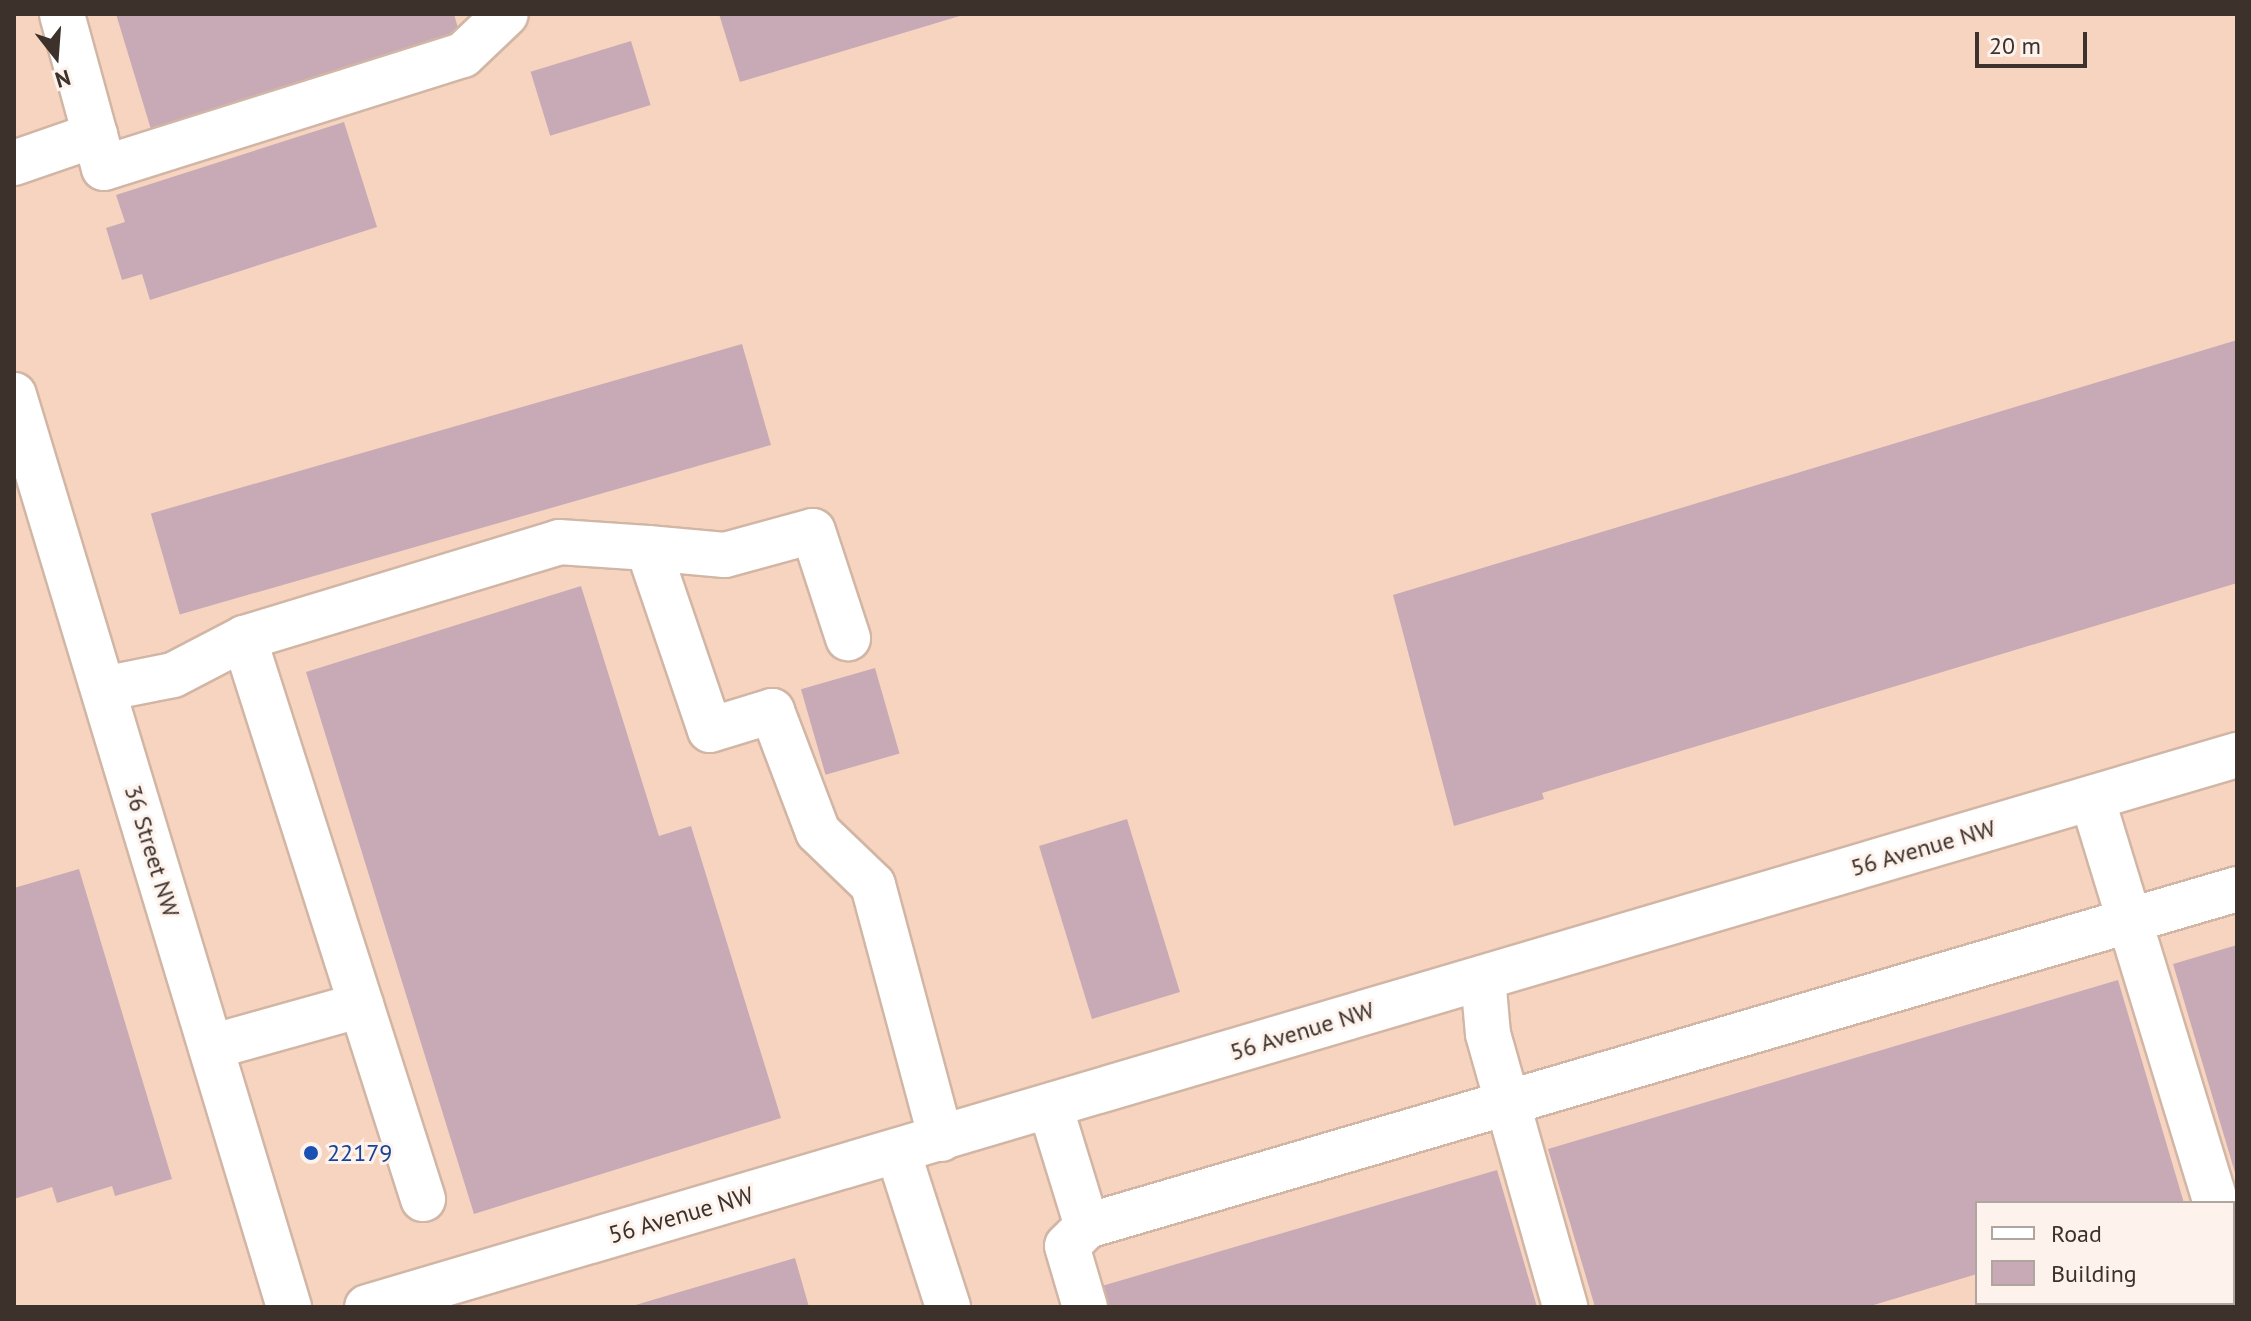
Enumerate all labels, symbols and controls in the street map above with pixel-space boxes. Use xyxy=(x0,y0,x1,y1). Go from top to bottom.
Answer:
north arrow xyxy=(16,16,96,96)
scale bar xyxy=(1979,16,2091,66)
text: 20 m xyxy=(1989,30,2041,61)
text: N xyxy=(52,63,74,94)
street label: 36 Street NW xyxy=(118,782,186,920)
street label: 56 Avenue NW xyxy=(1847,813,1999,883)
street label: 56 Avenue NW xyxy=(1226,995,1378,1067)
place label: 22179 xyxy=(327,1139,392,1167)
marker: 22179 xyxy=(302,1144,320,1162)
street label: 56 Avenue NW xyxy=(605,1180,757,1250)
legend xyxy=(1975,1201,2235,1305)
text: Road xyxy=(2051,1218,2102,1249)
text: Building xyxy=(2051,1258,2137,1289)

